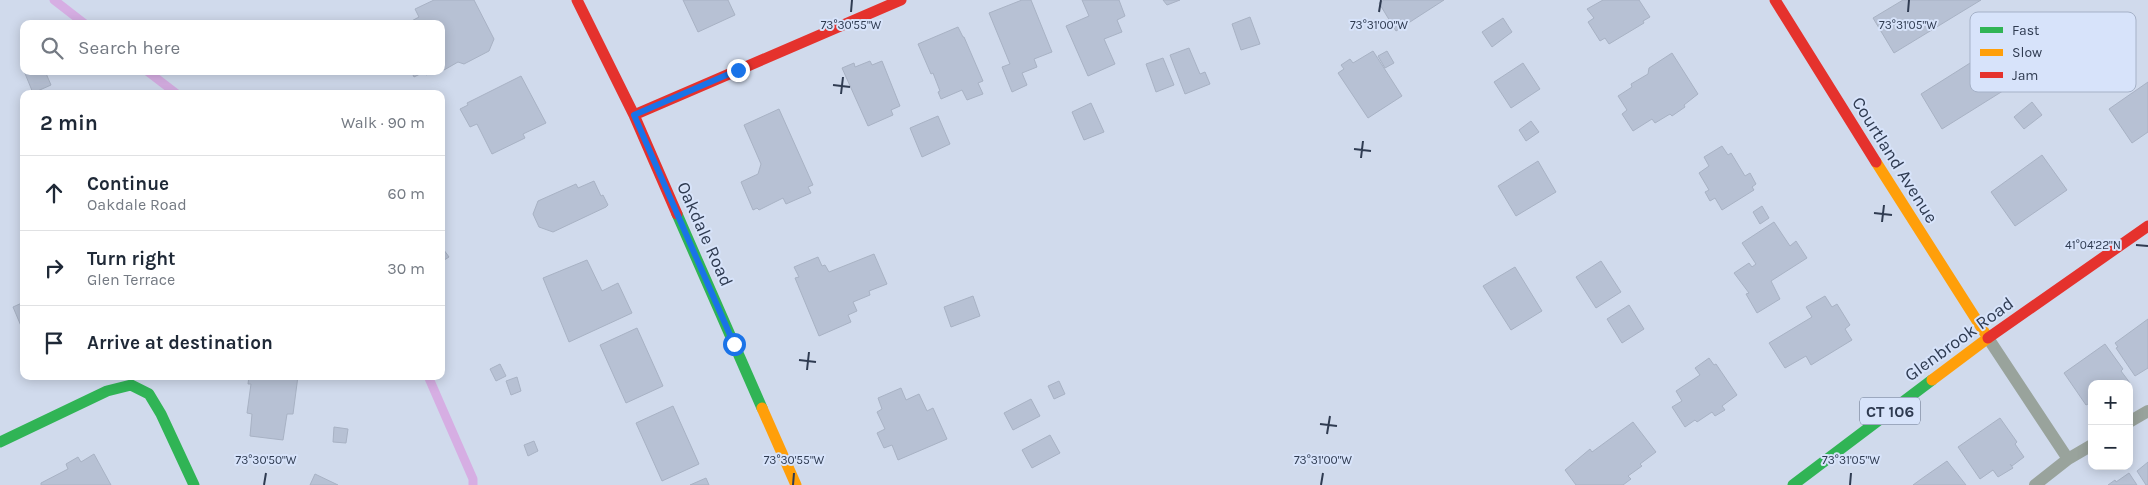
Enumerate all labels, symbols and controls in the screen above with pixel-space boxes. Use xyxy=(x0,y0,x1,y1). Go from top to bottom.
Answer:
legend xyxy=(1970,12,2136,92)
text: 73°30'55"W xyxy=(821,18,882,32)
text: 73°31'00"W xyxy=(1350,18,1408,32)
text: 73°31'05"W xyxy=(1879,18,1937,32)
search box xyxy=(20,20,445,75)
text: Fast xyxy=(2012,22,2039,39)
icon: search xyxy=(38,34,66,62)
text: Search here xyxy=(78,37,180,59)
text: Slow xyxy=(2012,44,2042,61)
route end xyxy=(727,59,750,82)
text: Jam xyxy=(2012,67,2038,84)
street label: Courtland Avenue xyxy=(1847,93,1943,227)
text: 2 min xyxy=(40,111,98,135)
text: Walk · 90 m xyxy=(341,113,425,132)
text: Continue xyxy=(87,173,169,195)
street label: Oakdale Road xyxy=(672,178,738,290)
icon: ahead xyxy=(40,179,68,207)
text: 60 m xyxy=(388,184,425,203)
text: Oakdale Road xyxy=(87,195,187,214)
text: 41°04'22"N xyxy=(2065,238,2121,252)
text: Turn right xyxy=(87,248,176,270)
icon: right xyxy=(40,254,68,282)
text: 30 m xyxy=(387,259,425,278)
text: Glen Terrace xyxy=(87,270,175,289)
street label: Glenbrook Road xyxy=(1900,292,2018,386)
icon: arrive xyxy=(40,329,68,357)
text: Arrive at destination xyxy=(87,332,273,354)
route start xyxy=(723,333,746,356)
map controls xyxy=(2088,380,2133,470)
button: + xyxy=(2088,380,2133,425)
road number: CT 106 xyxy=(1860,398,1920,424)
button: − xyxy=(2088,425,2133,470)
text: 73°30'50"W xyxy=(236,453,297,467)
text: 73°30'55"W xyxy=(764,453,825,467)
text: 73°31'00"W xyxy=(1294,453,1352,467)
text: 73°31'05"W xyxy=(1822,453,1880,467)

